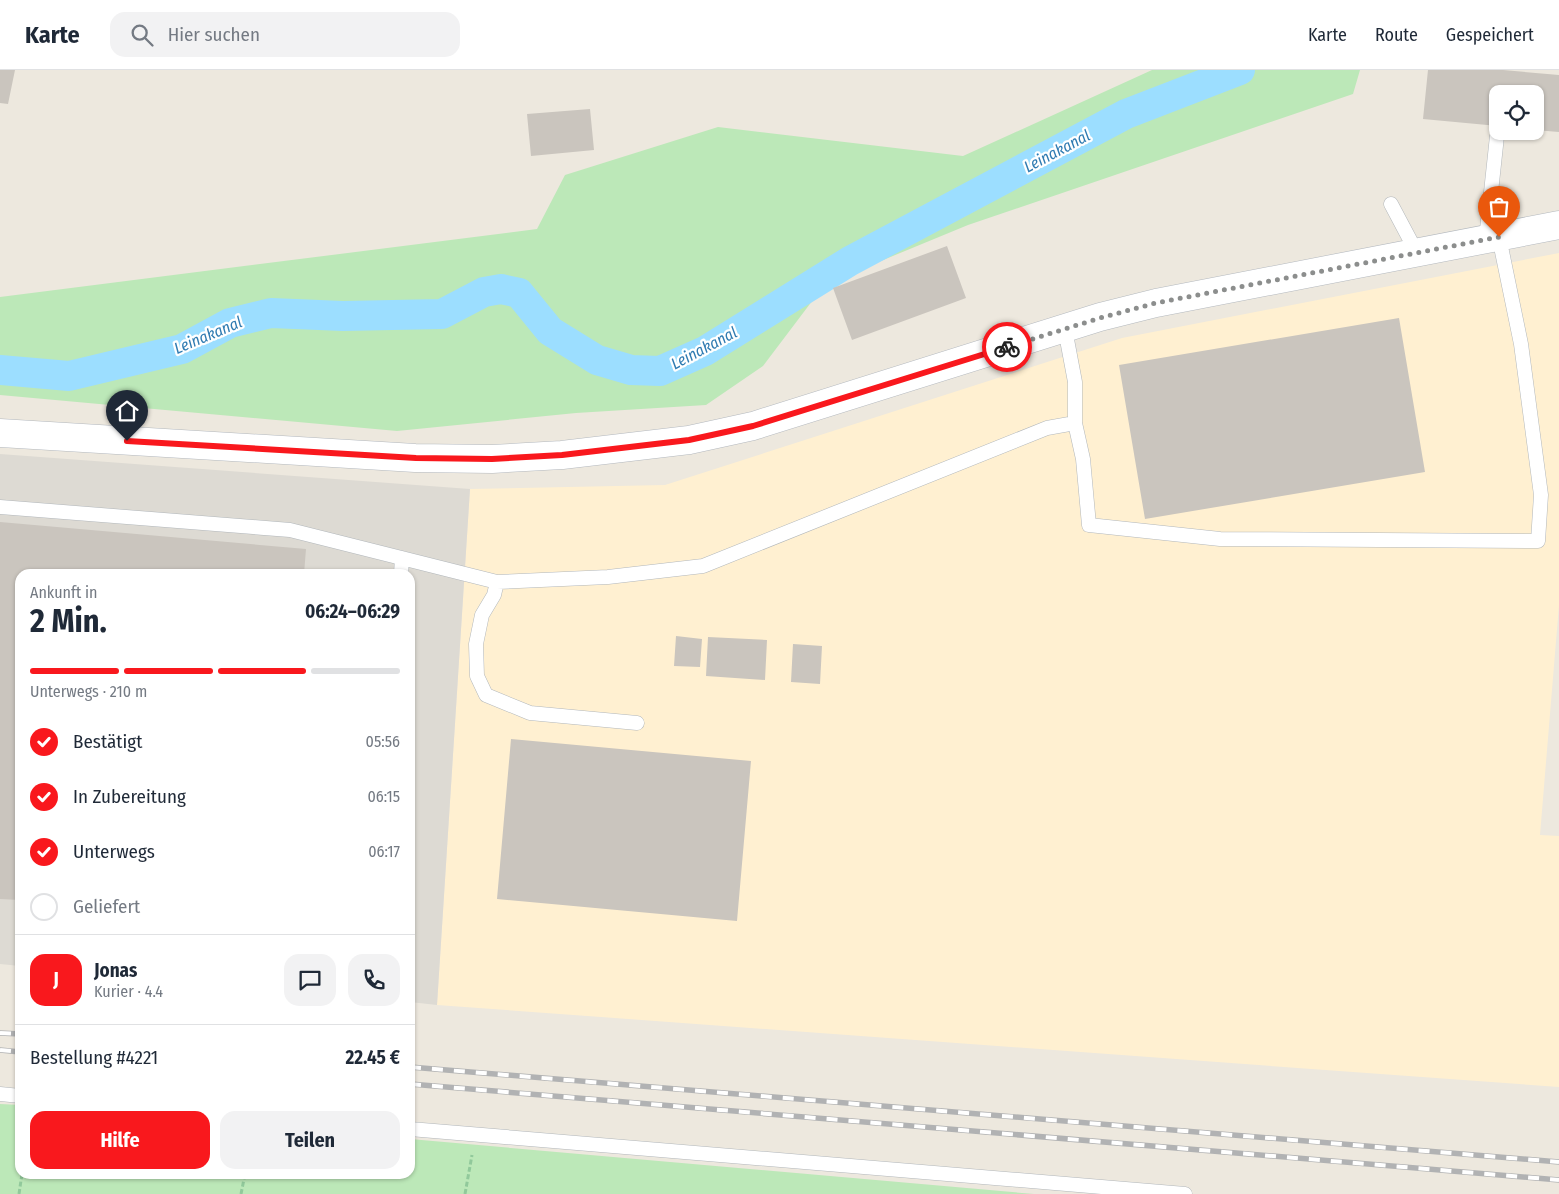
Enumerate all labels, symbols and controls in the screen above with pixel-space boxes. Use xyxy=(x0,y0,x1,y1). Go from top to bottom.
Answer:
search box xyxy=(110,12,460,57)
text: Karte xyxy=(25,21,80,49)
icon: search xyxy=(128,21,156,49)
text: Hier suchen xyxy=(168,23,260,46)
text: Karte xyxy=(1308,24,1347,46)
text: Route xyxy=(1375,24,1418,46)
text: Gespeichert xyxy=(1446,24,1534,46)
map controls xyxy=(1489,85,1544,140)
button: locate xyxy=(1489,85,1544,140)
water label: Leinakanal xyxy=(1021,126,1093,176)
pin xyxy=(1478,186,1520,237)
icon: bag xyxy=(1485,193,1513,221)
water label: Leinakanal xyxy=(171,312,245,358)
courier xyxy=(982,322,1032,372)
water label: Leinakanal xyxy=(668,323,740,373)
icon: bike xyxy=(993,333,1021,361)
pin xyxy=(106,390,148,441)
icon: home xyxy=(113,397,141,425)
text: Ankunft in xyxy=(30,583,97,602)
text: 06:24–06:29 xyxy=(305,600,400,623)
text: 2 Min. xyxy=(30,602,107,640)
text: Unterwegs · 210 m xyxy=(30,682,147,701)
icon: check xyxy=(30,728,58,756)
text: Bestätigt xyxy=(73,730,142,753)
text: 05:56 xyxy=(366,732,400,751)
icon: check xyxy=(30,783,58,811)
text: In Zubereitung xyxy=(73,785,186,808)
text: 06:15 xyxy=(367,787,400,806)
icon: check xyxy=(30,838,58,866)
text: Unterwegs xyxy=(73,840,155,863)
text: 06:17 xyxy=(368,842,400,861)
text: Geliefert xyxy=(73,895,140,918)
button: chat xyxy=(284,954,336,1006)
button: phone xyxy=(348,954,400,1006)
text: Jonas xyxy=(94,959,137,982)
text: J xyxy=(53,968,59,991)
text: Kurier · 4.4 xyxy=(94,982,163,1001)
text: Bestellung #4221 xyxy=(30,1046,158,1069)
text: 22.45 € xyxy=(345,1046,400,1069)
button: Hilfe xyxy=(30,1111,210,1169)
button: Teilen xyxy=(220,1111,400,1169)

